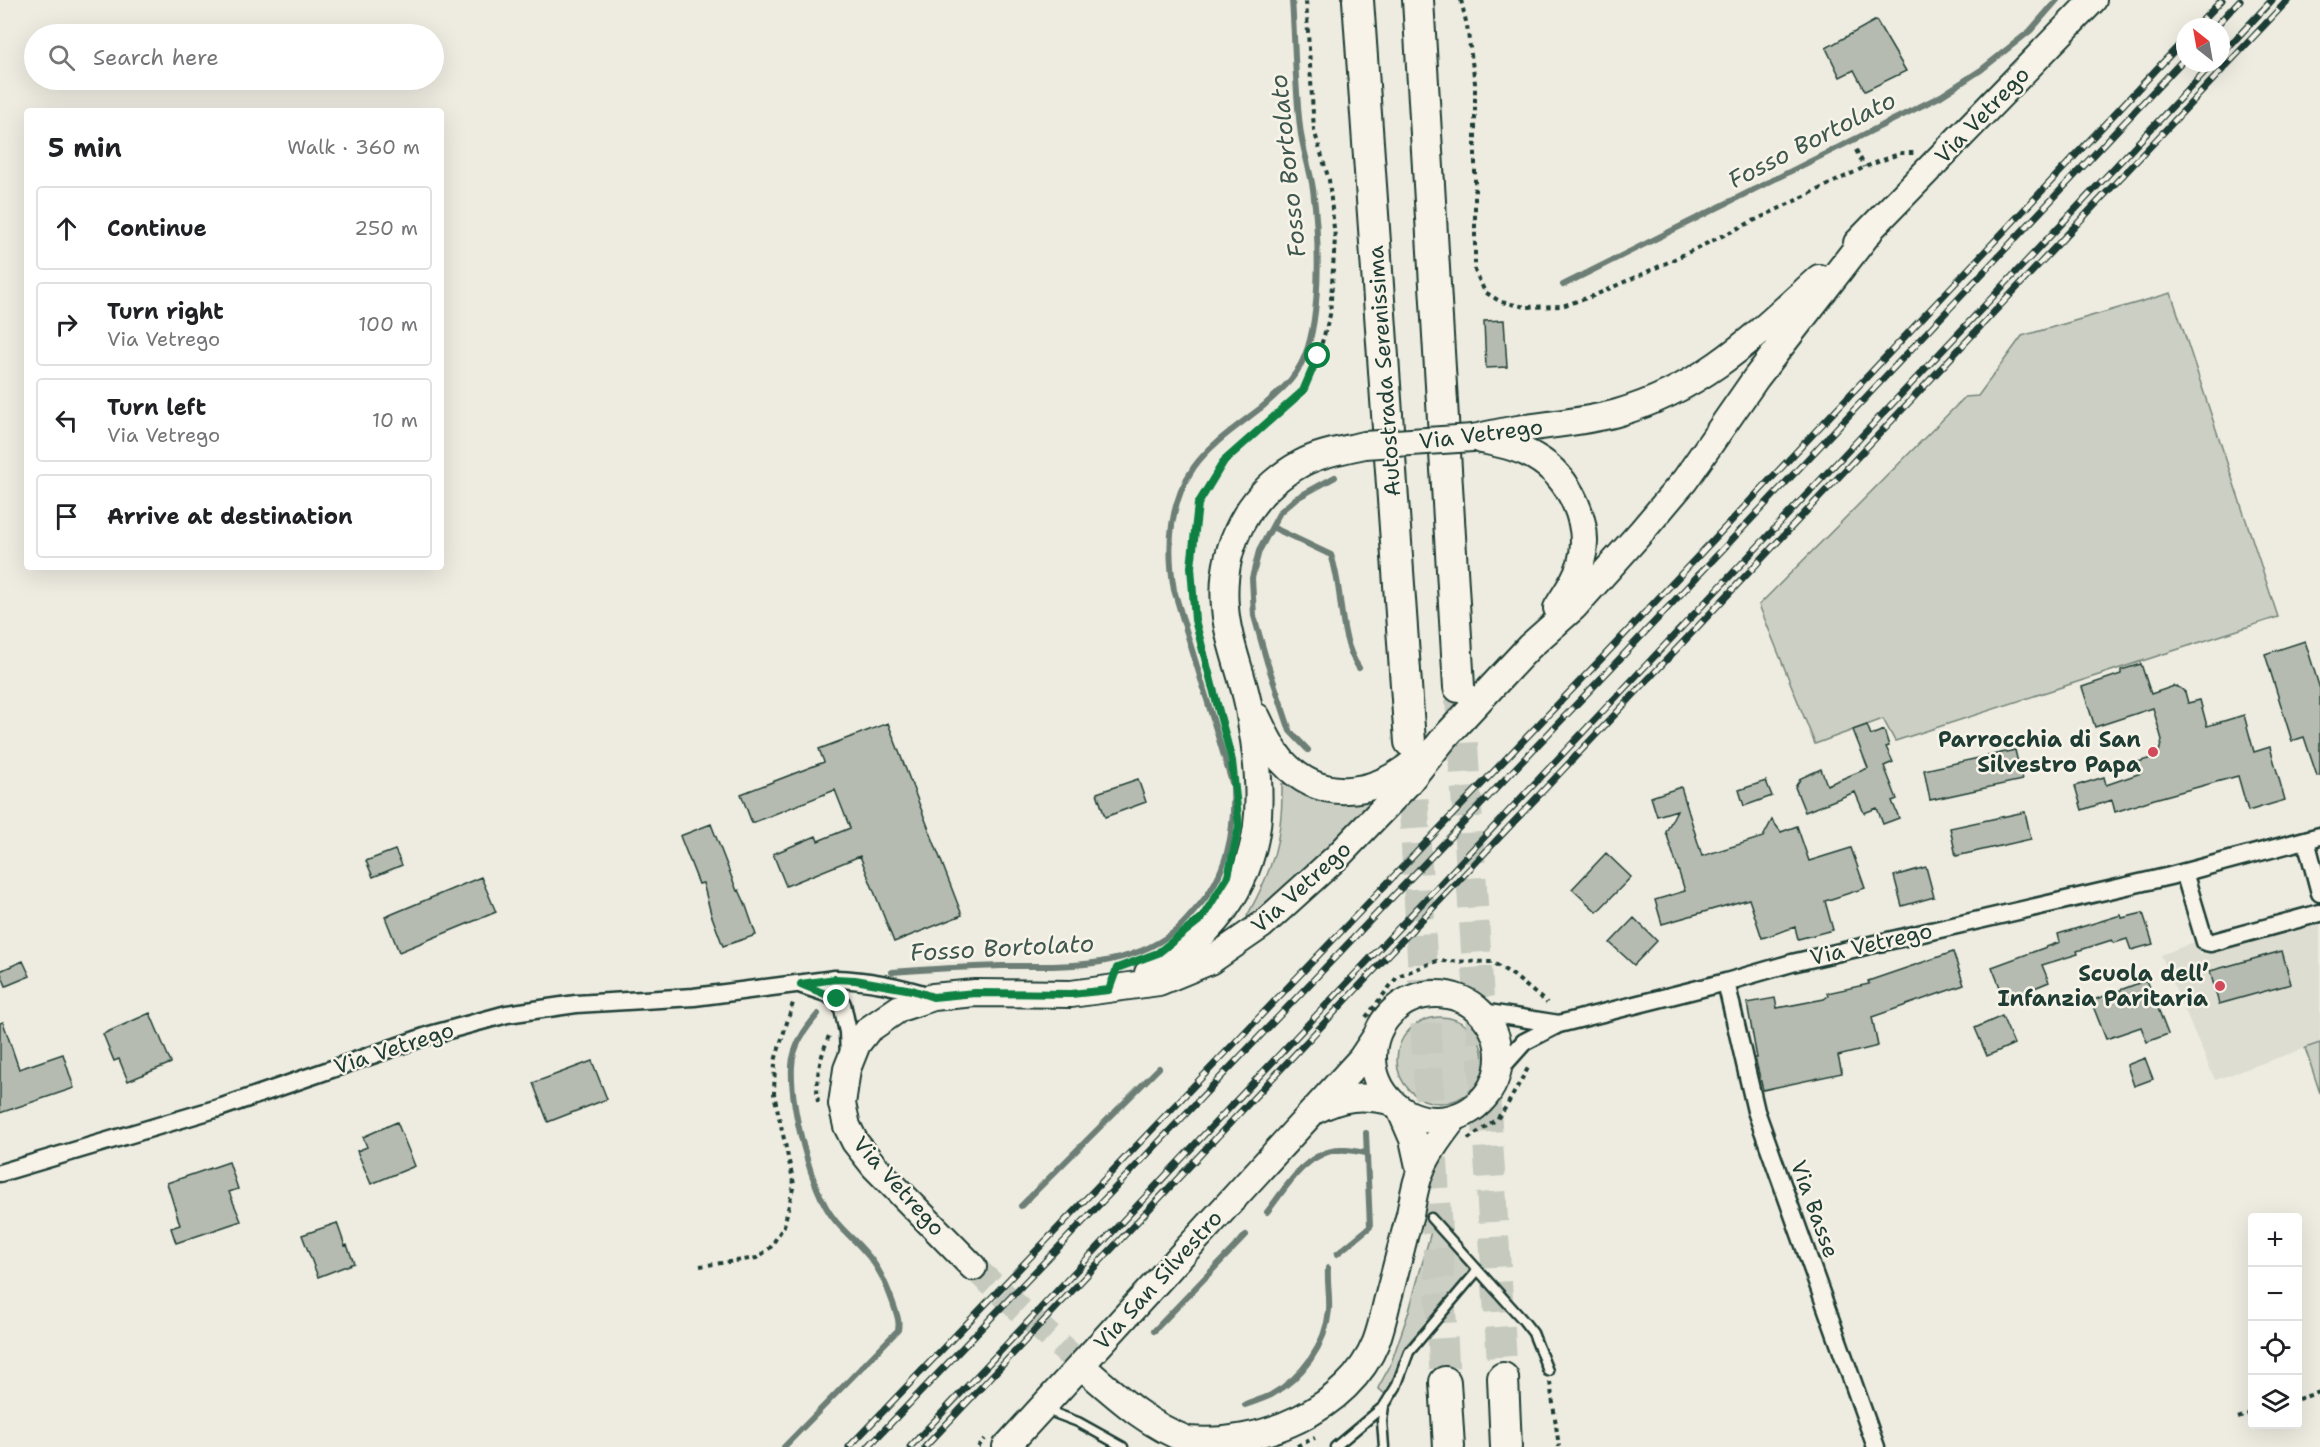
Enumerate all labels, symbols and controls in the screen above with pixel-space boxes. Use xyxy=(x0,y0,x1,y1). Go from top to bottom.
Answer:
north arrow xyxy=(2176,18,2230,72)
search box xyxy=(24,24,444,90)
icon: search xyxy=(45,41,78,74)
text: Search here xyxy=(93,43,219,72)
street label: Via Vetrego xyxy=(1928,60,2036,170)
water label: Fosso Bortolato xyxy=(1262,73,1314,259)
water label: Fosso Bortolato xyxy=(1723,84,1901,196)
text: 5 min xyxy=(48,130,122,165)
text: Walk · 360 m xyxy=(287,134,420,160)
icon: ahead xyxy=(50,212,83,245)
text: Continue xyxy=(107,214,207,243)
text: 250 m xyxy=(354,215,418,241)
street label: Autostrada Serenissima xyxy=(1361,244,1407,497)
text: Turn right xyxy=(107,297,224,326)
icon: right xyxy=(50,308,83,341)
text: 100 m xyxy=(358,311,418,337)
text: Via Vetrego xyxy=(107,326,220,352)
route start xyxy=(1304,342,1330,368)
text: Turn left xyxy=(107,393,206,422)
icon: left xyxy=(50,404,83,437)
text: 10 m xyxy=(372,407,418,433)
street label: Via Vetrego xyxy=(1417,412,1545,456)
text: Via Vetrego xyxy=(107,422,220,448)
icon: arrive xyxy=(50,500,83,533)
text: Arrive at destination xyxy=(107,502,353,531)
place label: Parrocchia di San Silvestro Papa xyxy=(1938,725,2141,779)
marker: Parrocchia di San Silvestro Papa xyxy=(2146,745,2160,759)
street label: Via Vetrego xyxy=(1245,835,1357,939)
street label: Via Vetrego xyxy=(1807,916,1935,972)
water label: Fosso Bortolato xyxy=(909,927,1095,969)
place label: Scuola dell’ Infanzia Paritaria xyxy=(1998,959,2208,1013)
marker: Scuola dell’ Infanzia Paritaria xyxy=(2213,979,2227,993)
route end xyxy=(823,985,849,1011)
street label: Via Vetrego xyxy=(330,1015,458,1081)
street label: Via Vetrego xyxy=(847,1130,951,1242)
street label: Via Basse xyxy=(1784,1156,1846,1262)
street label: Via San Silvestro xyxy=(1087,1204,1229,1356)
map controls xyxy=(2248,1213,2302,1429)
button: + xyxy=(2248,1213,2302,1267)
button: − xyxy=(2248,1267,2302,1321)
button: locate xyxy=(2248,1321,2302,1375)
button: layers xyxy=(2248,1375,2302,1429)

